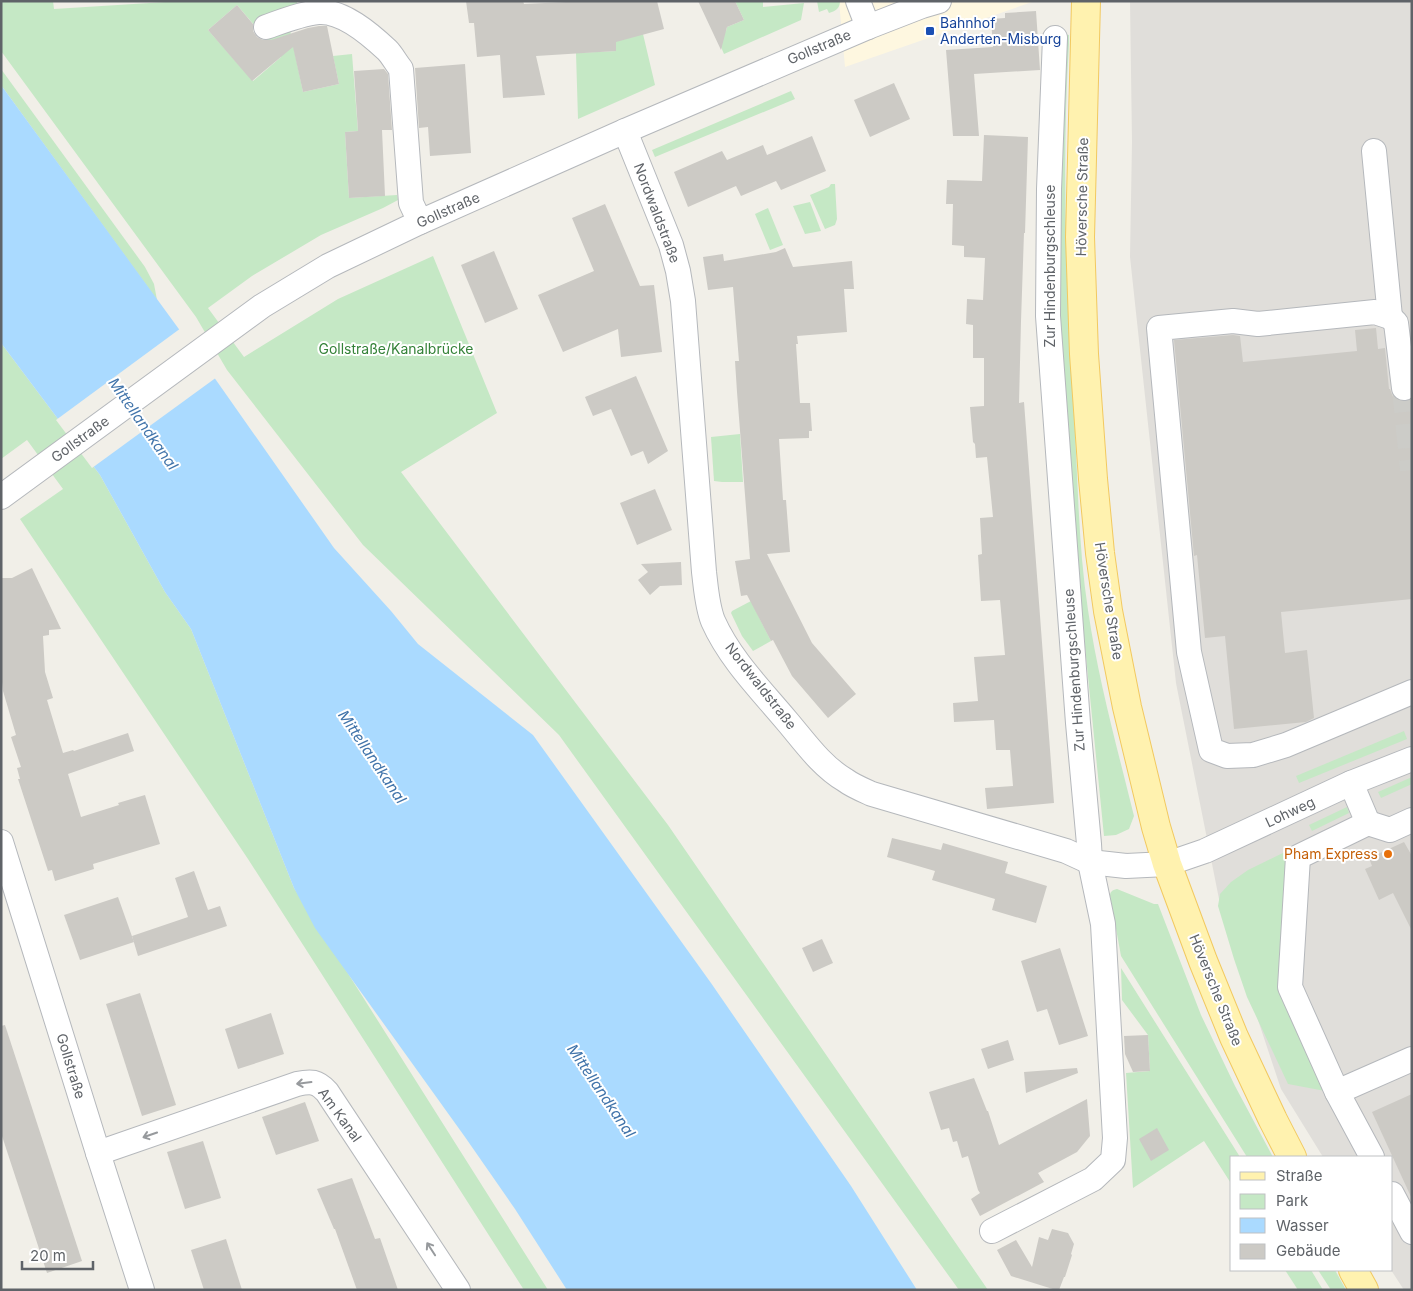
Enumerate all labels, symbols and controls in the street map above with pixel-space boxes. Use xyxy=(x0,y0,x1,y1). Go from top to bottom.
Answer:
place label: Bahnhof Anderten-Misburg xyxy=(940,14,1061,47)
marker: Bahnhof Anderten-Misburg xyxy=(924,25,936,37)
street label: Gollstraße xyxy=(784,26,853,68)
street label: Höversche Straße xyxy=(1072,137,1091,257)
street label: Nordwaldstraße xyxy=(631,160,684,265)
street label: Zur Hindenburgschleuse xyxy=(1041,185,1058,347)
street label: Gollstraße xyxy=(414,188,482,231)
park label: Gollstraße/Kanalbrücke xyxy=(319,340,474,357)
water label: Mittellandkanal xyxy=(105,374,183,474)
street label: Gollstraße xyxy=(47,412,112,465)
street label: Höversche Straße xyxy=(1092,541,1127,661)
street label: Zur Hindenburgschleuse xyxy=(1059,588,1088,752)
street label: Nordwaldstraße xyxy=(722,639,801,733)
water label: Mittellandkanal xyxy=(334,706,411,807)
street label: Lohweg xyxy=(1262,793,1317,830)
place label: Pham Express xyxy=(1284,845,1378,862)
marker: Pham Express xyxy=(1382,848,1394,860)
street label: Höversche Straße xyxy=(1186,932,1247,1048)
street label: Gollstraße xyxy=(53,1031,89,1101)
water label: Mittellandkanal xyxy=(563,1040,640,1141)
one-way arrow xyxy=(297,1078,313,1088)
street label: Am Kanal xyxy=(315,1084,366,1145)
one-way arrow xyxy=(143,1131,159,1140)
legend xyxy=(1230,1156,1393,1271)
text: Straße xyxy=(1276,1166,1323,1185)
text: Park xyxy=(1276,1191,1309,1210)
text: Wasser xyxy=(1276,1216,1329,1235)
scale bar xyxy=(22,1238,94,1270)
text: Gebäude xyxy=(1276,1241,1341,1260)
one-way arrow xyxy=(426,1242,436,1256)
text: 20 m xyxy=(30,1246,66,1265)

